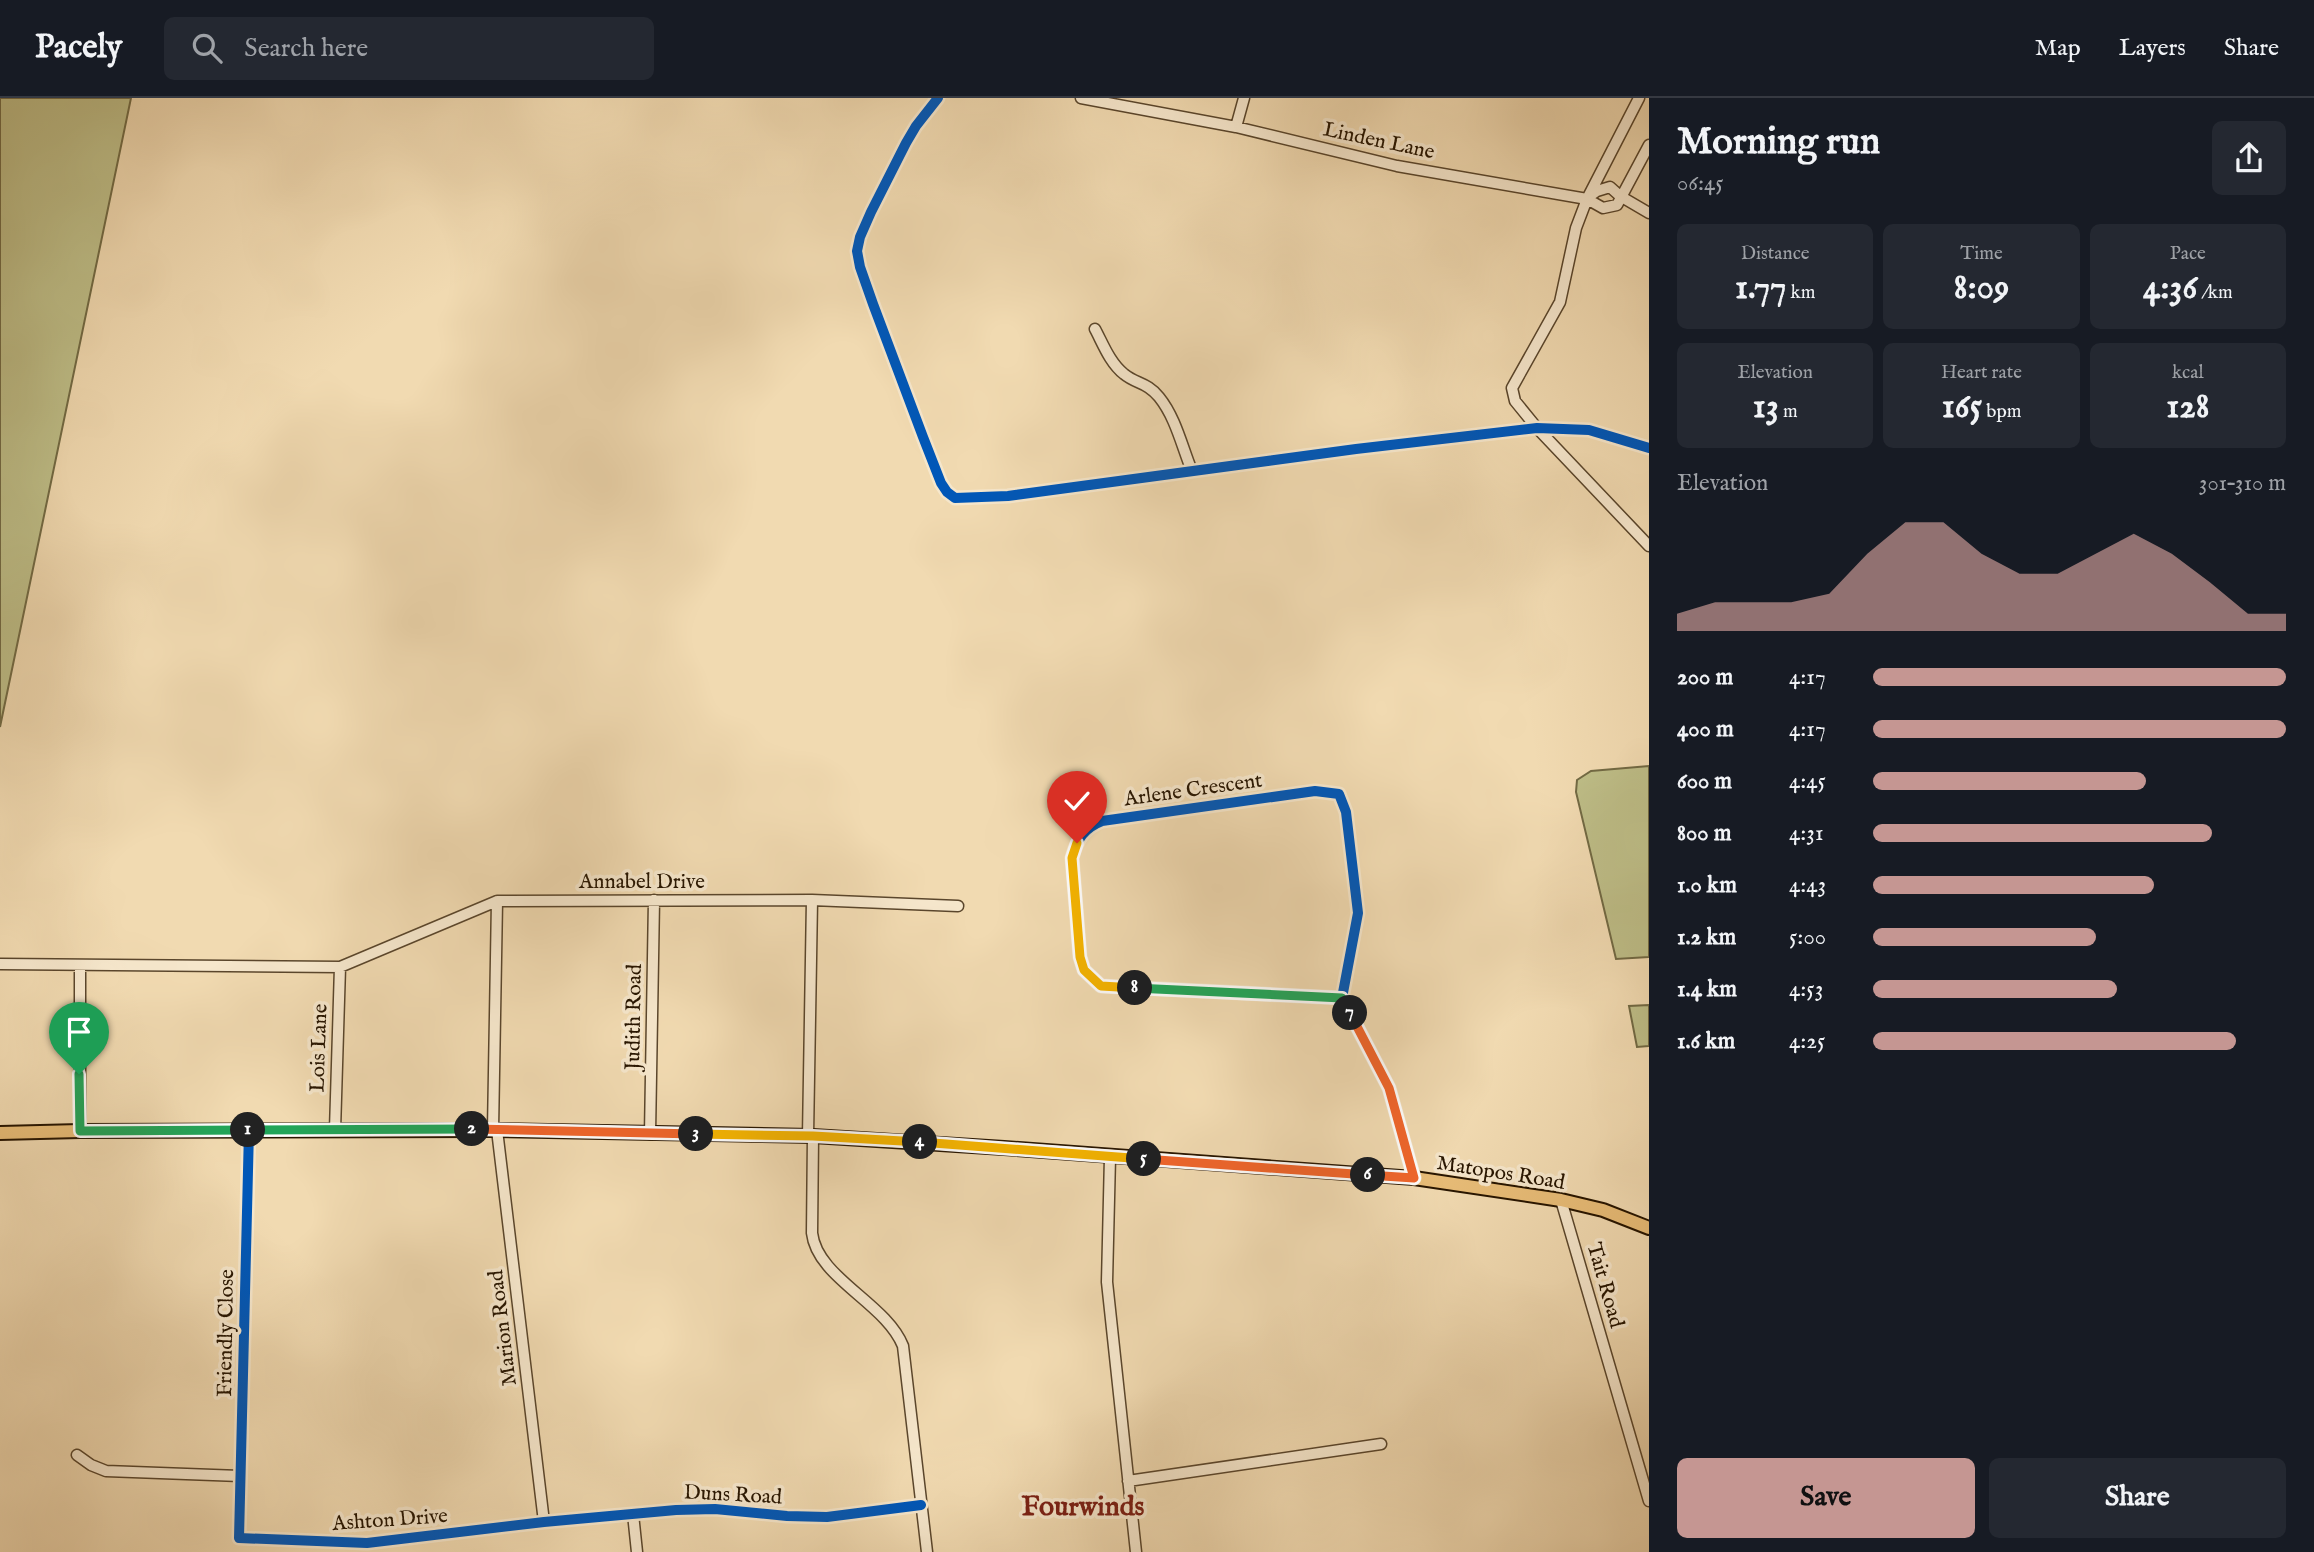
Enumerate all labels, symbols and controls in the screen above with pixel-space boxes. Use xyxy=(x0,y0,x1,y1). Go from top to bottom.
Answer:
search box xyxy=(164,17,654,80)
text: Pacely xyxy=(35,27,122,69)
icon: search xyxy=(188,29,226,67)
text: Search here xyxy=(244,32,368,65)
text: Map xyxy=(2035,33,2081,64)
text: Layers xyxy=(2119,33,2186,64)
text: Share xyxy=(2224,33,2279,64)
street label: Linden Lane xyxy=(1321,116,1437,167)
text: Morning run xyxy=(1677,119,1880,167)
button: share xyxy=(2212,121,2286,195)
text: 06:45 xyxy=(1677,169,1724,198)
text: Distance xyxy=(1741,242,1810,266)
text: Time xyxy=(1960,242,2003,266)
text: Pace xyxy=(2170,242,2206,266)
text: 1.77 xyxy=(1735,266,1786,311)
text: 8:09 xyxy=(1954,266,2009,311)
text: 4:36 xyxy=(2143,266,2197,311)
text: km xyxy=(1786,281,1815,305)
text: /km xyxy=(2197,281,2233,305)
text: Elevation xyxy=(1737,361,1813,385)
text: Heart rate xyxy=(1941,361,2022,385)
text: kcal xyxy=(2172,361,2204,385)
text: 13 xyxy=(1753,385,1779,430)
text: 165 xyxy=(1942,385,1982,430)
text: 128 xyxy=(2166,385,2209,430)
text: m xyxy=(1779,400,1798,424)
text: bpm xyxy=(1982,400,2021,424)
text: Elevation xyxy=(1677,469,1768,498)
text: 301–310 m xyxy=(2199,469,2286,498)
text: 200 m xyxy=(1677,663,1733,692)
text: 4:17 xyxy=(1789,663,1826,692)
text: 400 m xyxy=(1677,715,1734,744)
text: 4:17 xyxy=(1789,715,1826,744)
street label: Arlene Crescent xyxy=(1121,767,1264,814)
text: 600 m xyxy=(1677,767,1732,796)
text: 4:45 xyxy=(1789,767,1826,796)
pin xyxy=(1047,771,1107,843)
icon: check xyxy=(1058,782,1096,820)
text: 800 m xyxy=(1677,819,1731,848)
text: 4:31 xyxy=(1789,819,1824,848)
street label: Annabel Drive xyxy=(578,869,705,896)
text: 1.0 km xyxy=(1677,871,1737,900)
text: 4:43 xyxy=(1789,871,1826,900)
text: 1.2 km xyxy=(1677,923,1736,952)
text: 5:00 xyxy=(1789,923,1826,952)
street label: Judith Road xyxy=(620,963,649,1072)
pin: 8 xyxy=(1118,970,1152,1006)
text: 8 xyxy=(1131,975,1138,999)
text: 1.4 km xyxy=(1677,975,1737,1004)
text: 4:53 xyxy=(1789,975,1823,1004)
pin: 7 xyxy=(1332,996,1368,1030)
text: 7 xyxy=(1345,1000,1354,1024)
pin xyxy=(49,1002,109,1074)
street label: Lois Lane xyxy=(304,1003,335,1093)
icon: arrive xyxy=(60,1013,98,1051)
text: 1.6 km xyxy=(1677,1027,1735,1056)
text: 4:25 xyxy=(1789,1027,1825,1056)
pin: 1 xyxy=(230,1112,266,1148)
pin: 2 xyxy=(454,1112,490,1146)
text: 2 xyxy=(467,1116,476,1140)
pin: 3 xyxy=(678,1116,714,1152)
text: 1 xyxy=(244,1117,251,1141)
text: 3 xyxy=(692,1121,699,1145)
pin: 4 xyxy=(902,1124,937,1160)
text: 4 xyxy=(915,1129,924,1153)
pin: 5 xyxy=(1126,1142,1162,1176)
text: 5 xyxy=(1140,1146,1147,1170)
street label: Matopos Road xyxy=(1435,1150,1568,1197)
pin: 6 xyxy=(1350,1158,1386,1192)
text: 6 xyxy=(1363,1162,1372,1186)
street label: Tait Road xyxy=(1580,1240,1630,1332)
street label: Marion Road xyxy=(483,1268,524,1387)
street label: Friendly Close xyxy=(212,1269,241,1397)
button: Save xyxy=(1677,1458,1975,1538)
button: Share xyxy=(1989,1458,2286,1538)
street label: Duns Road xyxy=(683,1479,784,1512)
district label: Fourwinds xyxy=(1022,1490,1145,1525)
street label: Ashton Drive xyxy=(330,1503,449,1538)

